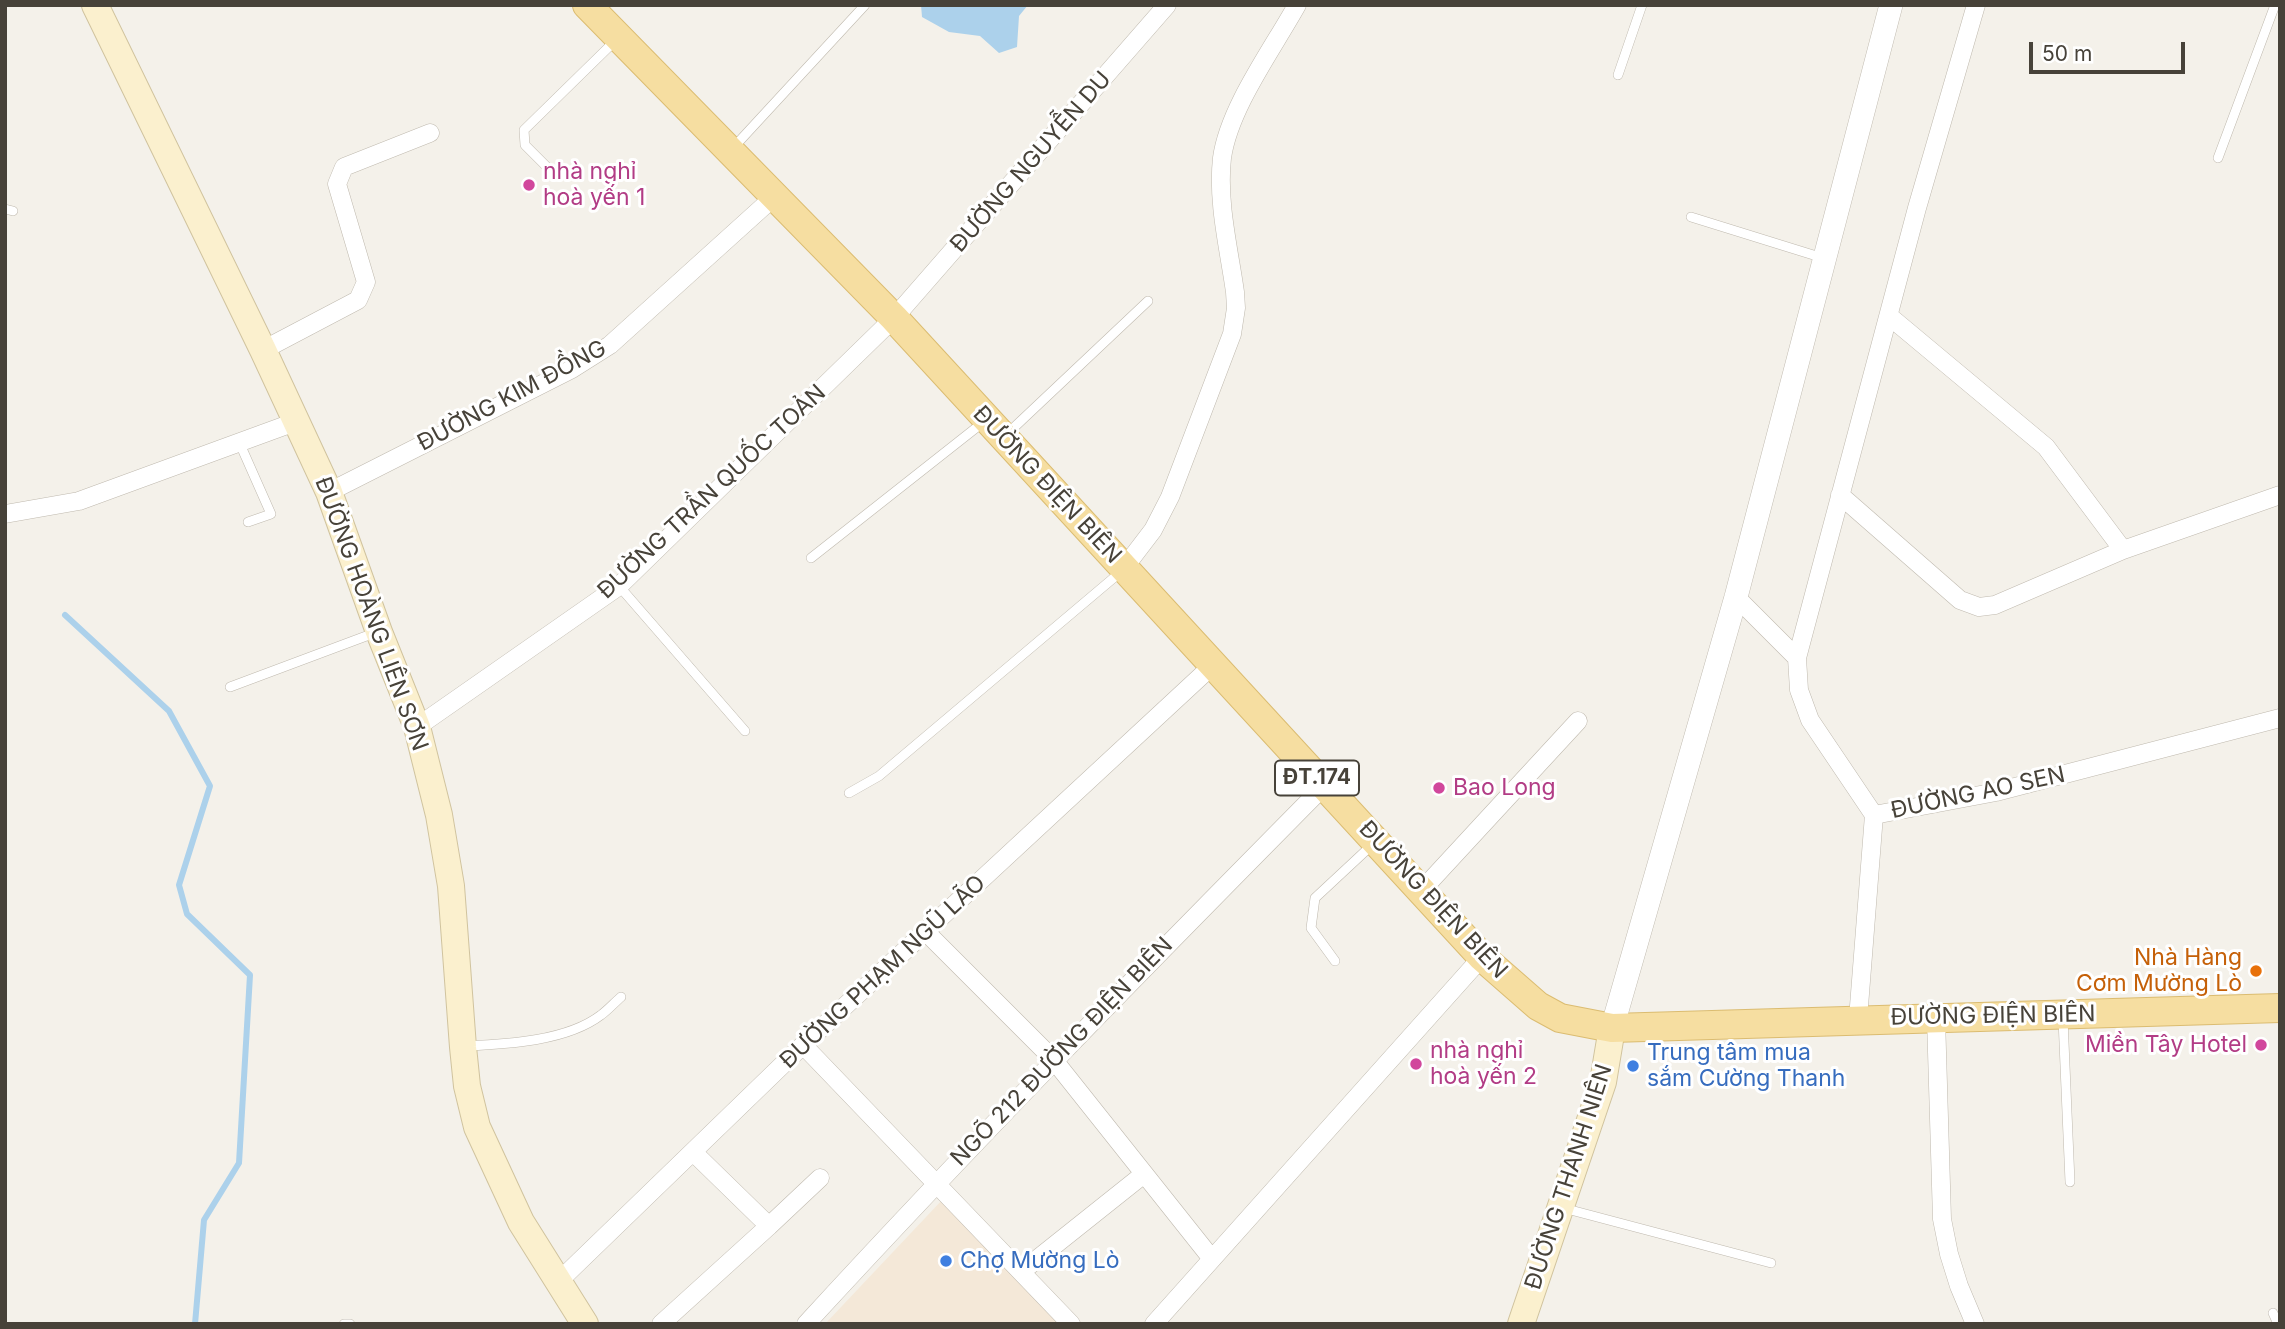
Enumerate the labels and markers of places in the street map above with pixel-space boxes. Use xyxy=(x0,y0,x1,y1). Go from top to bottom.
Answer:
place label: nhà nghỉ hoà yến 1 xyxy=(543,158,645,212)
marker: nhà nghỉ hoà yến 1 xyxy=(521,177,537,193)
place label: Bao Long xyxy=(1453,774,1556,802)
marker: Bao Long xyxy=(1431,780,1447,796)
place label: Nhà Hàng Cơm Mường Lò xyxy=(2076,944,2242,998)
marker: Nhà Hàng Cơm Mường Lò xyxy=(2248,963,2264,979)
place label: Miền Tây Hotel xyxy=(2085,1031,2247,1059)
place label: nhà nghỉ hoà yến 2 xyxy=(1430,1037,1537,1091)
marker: Miền Tây Hotel xyxy=(2253,1037,2269,1053)
place label: Trung tâm mua sắm Cường Thanh xyxy=(1647,1039,1845,1093)
marker: nhà nghỉ hoà yến 2 xyxy=(1408,1056,1424,1072)
marker: Trung tâm mua sắm Cường Thanh xyxy=(1625,1058,1641,1074)
place label: Chợ Mường Lò xyxy=(960,1247,1120,1275)
marker: Chợ Mường Lò xyxy=(938,1253,954,1269)

